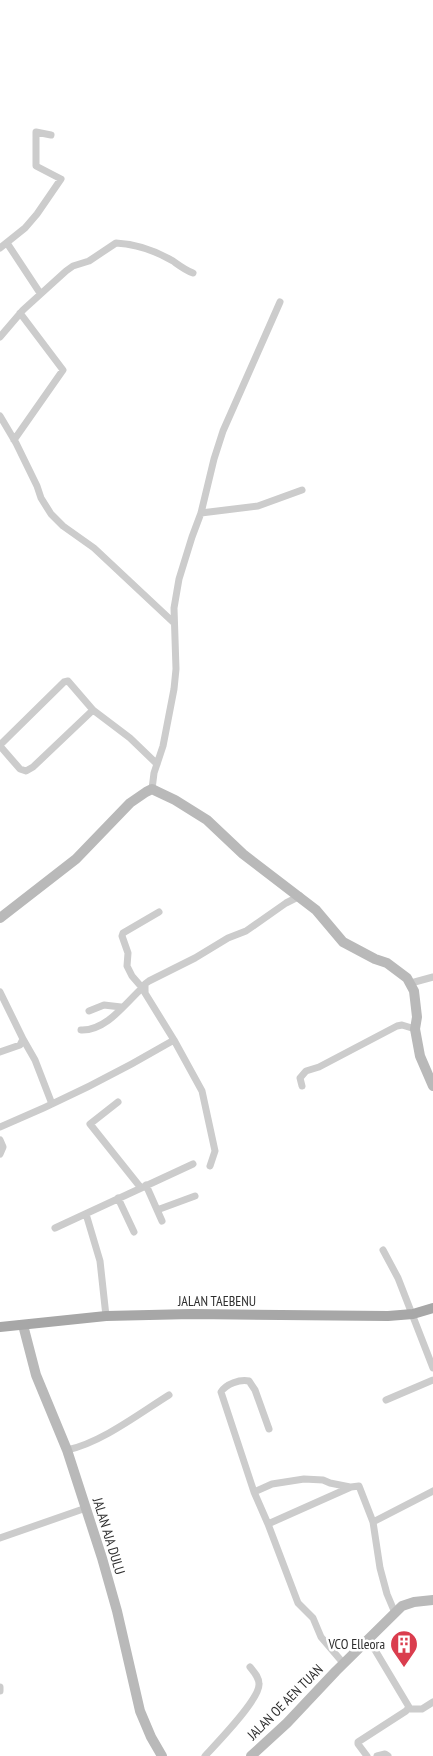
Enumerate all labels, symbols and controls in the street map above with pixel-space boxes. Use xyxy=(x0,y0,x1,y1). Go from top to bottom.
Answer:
street label: JALAN TAEBENU xyxy=(177,1292,256,1310)
street label: JALAN AJA DULU xyxy=(88,1494,129,1577)
building icon: VCO Elleora xyxy=(389,1629,419,1668)
place label: VCO Elleora xyxy=(327,1635,385,1653)
street label: JALAN OE AEN TUAN xyxy=(243,1660,327,1744)

